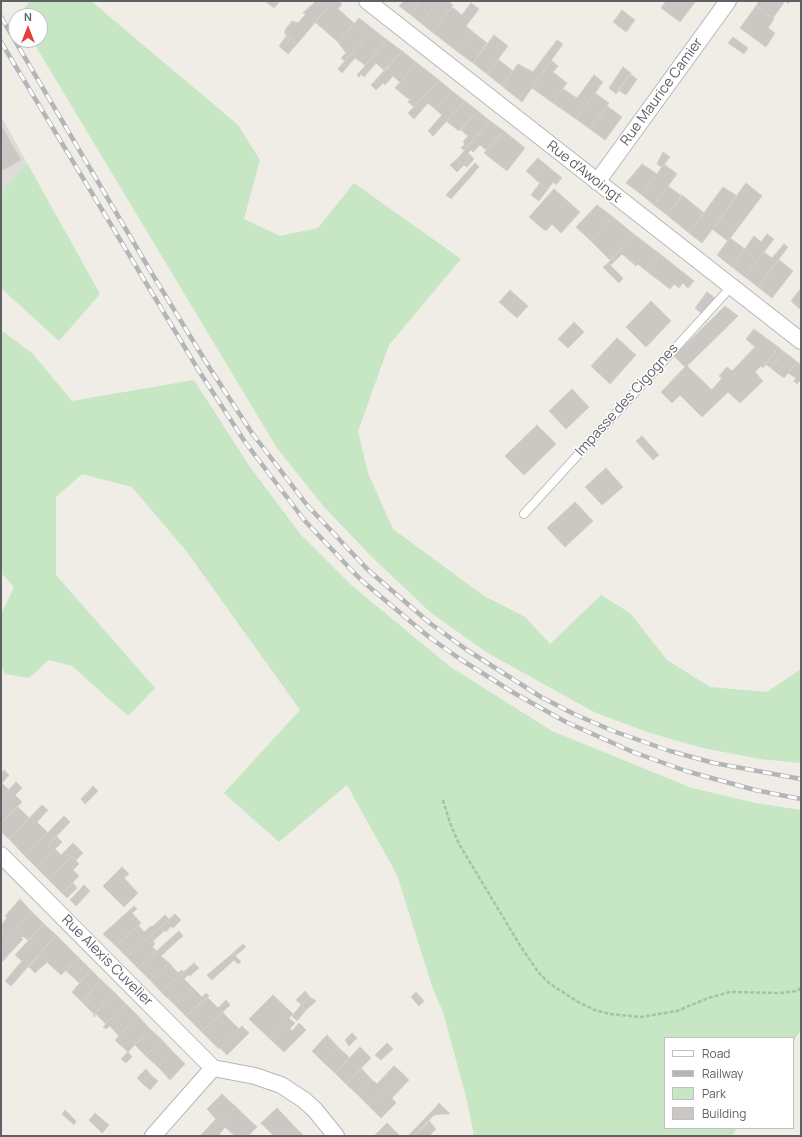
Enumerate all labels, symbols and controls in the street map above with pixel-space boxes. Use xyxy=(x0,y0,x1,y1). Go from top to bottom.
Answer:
north arrow xyxy=(8,8,48,48)
text: N xyxy=(24,9,32,24)
street label: Rue Maurice Camier xyxy=(617,35,707,149)
street label: Rue d'Awoingt xyxy=(543,138,625,206)
street label: Impasse des Cigognes xyxy=(572,340,682,460)
street label: Rue Alexis Cuvelier xyxy=(58,912,156,1010)
legend xyxy=(664,1037,794,1129)
text: Road xyxy=(702,1045,730,1062)
text: Railway xyxy=(702,1065,743,1082)
text: Park xyxy=(702,1085,726,1102)
text: Building xyxy=(702,1105,746,1122)

